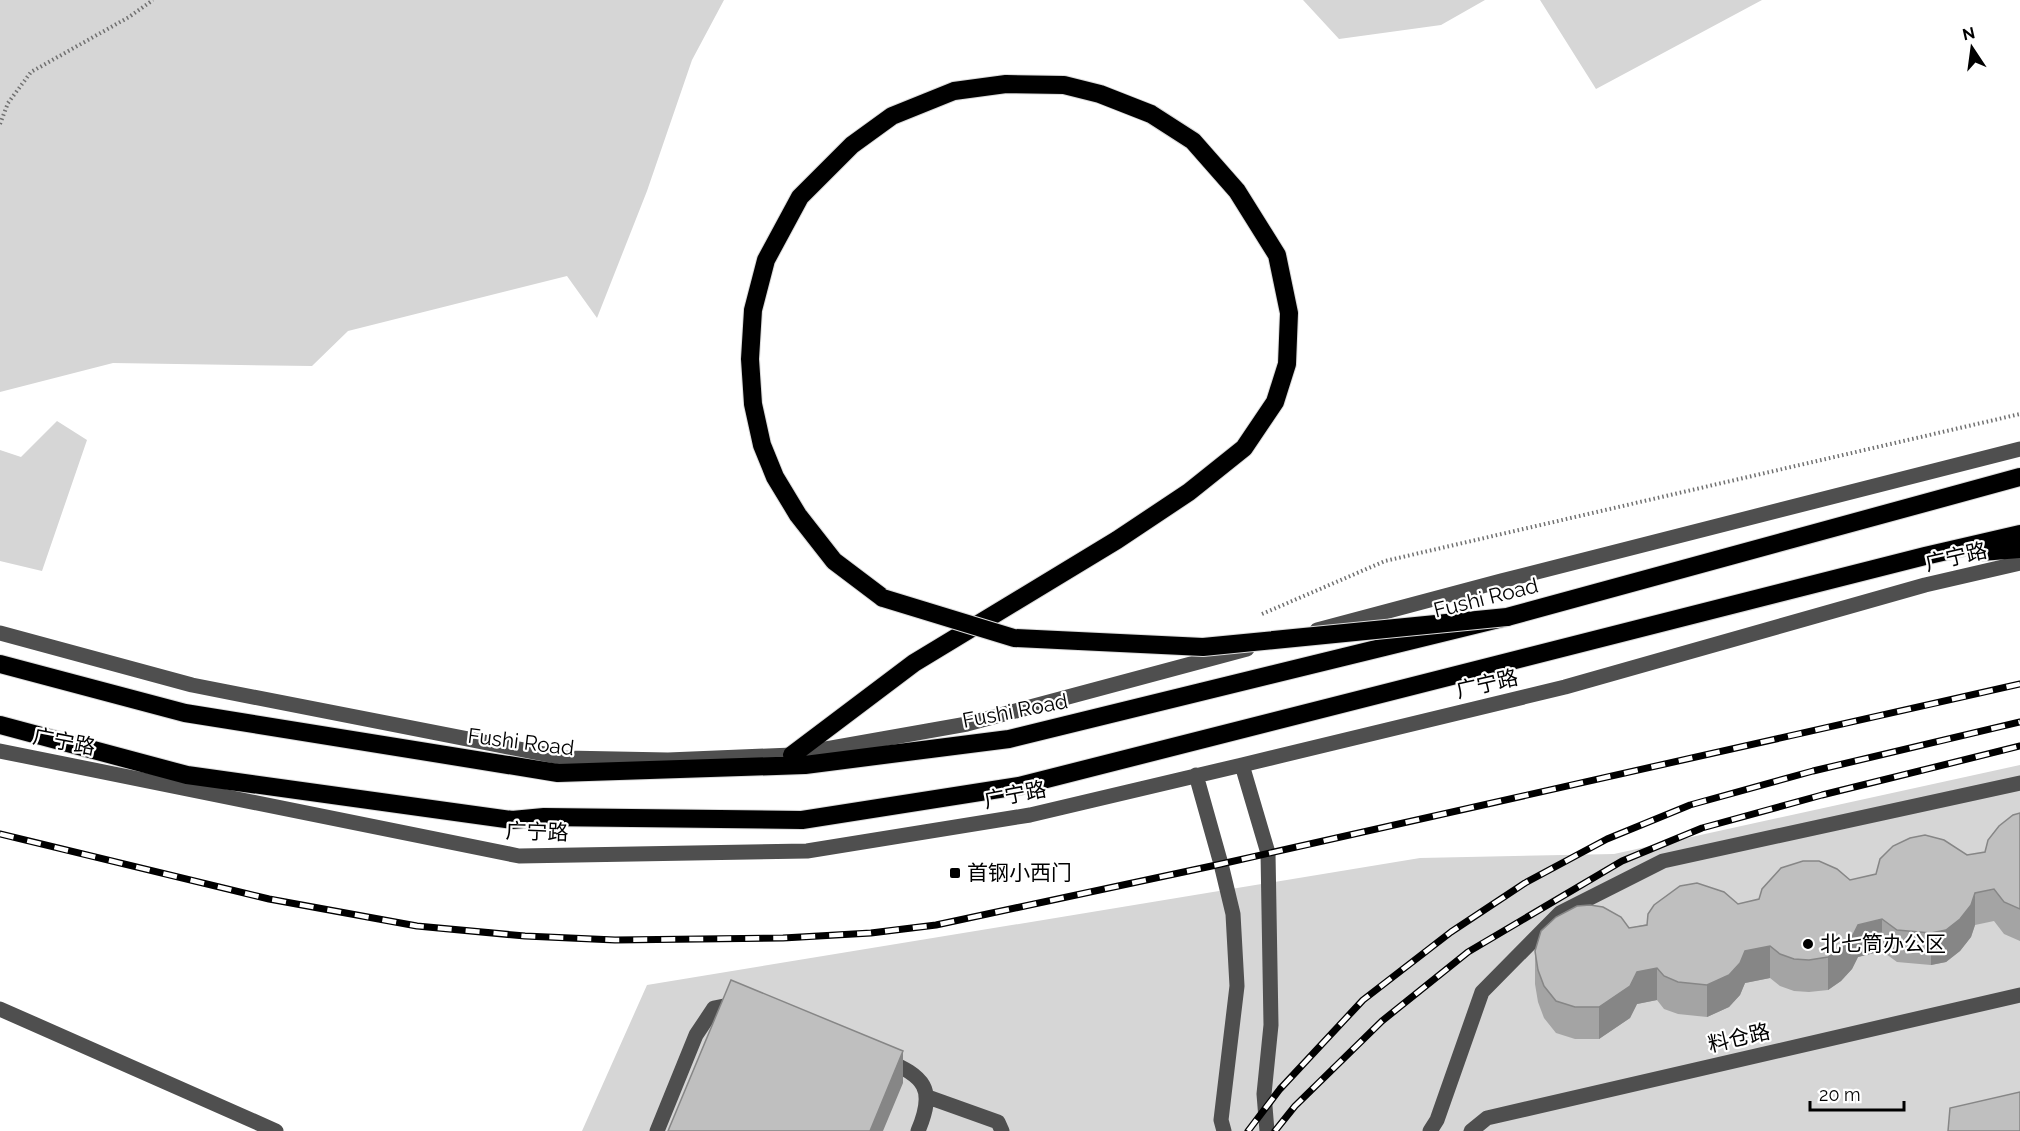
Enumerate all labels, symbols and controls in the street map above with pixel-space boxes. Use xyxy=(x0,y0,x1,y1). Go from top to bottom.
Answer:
north arrow xyxy=(1942,18,2002,78)
text: N xyxy=(1961,23,1977,45)
street label: 广宁路 xyxy=(1922,537,1989,576)
street label: Fushi Road xyxy=(1431,572,1541,623)
street label: 广宁路 xyxy=(1453,664,1520,703)
street label: Fushi Road xyxy=(960,688,1070,733)
street label: 广宁路 xyxy=(31,723,97,760)
street label: Fushi Road xyxy=(467,723,576,760)
street label: 广宁路 xyxy=(982,776,1048,813)
street label: 广宁路 xyxy=(505,818,569,845)
place label: 首钢小西门 xyxy=(967,860,1072,885)
marker: 首钢小西门 xyxy=(948,866,962,880)
place label: 北七筒办公区 xyxy=(1820,931,1946,956)
marker: 北七筒办公区 xyxy=(1801,937,1815,951)
street label: 料仓路 xyxy=(1705,1018,1772,1057)
scale bar xyxy=(1810,1074,1904,1112)
text: 20 m xyxy=(1819,1084,1861,1105)

